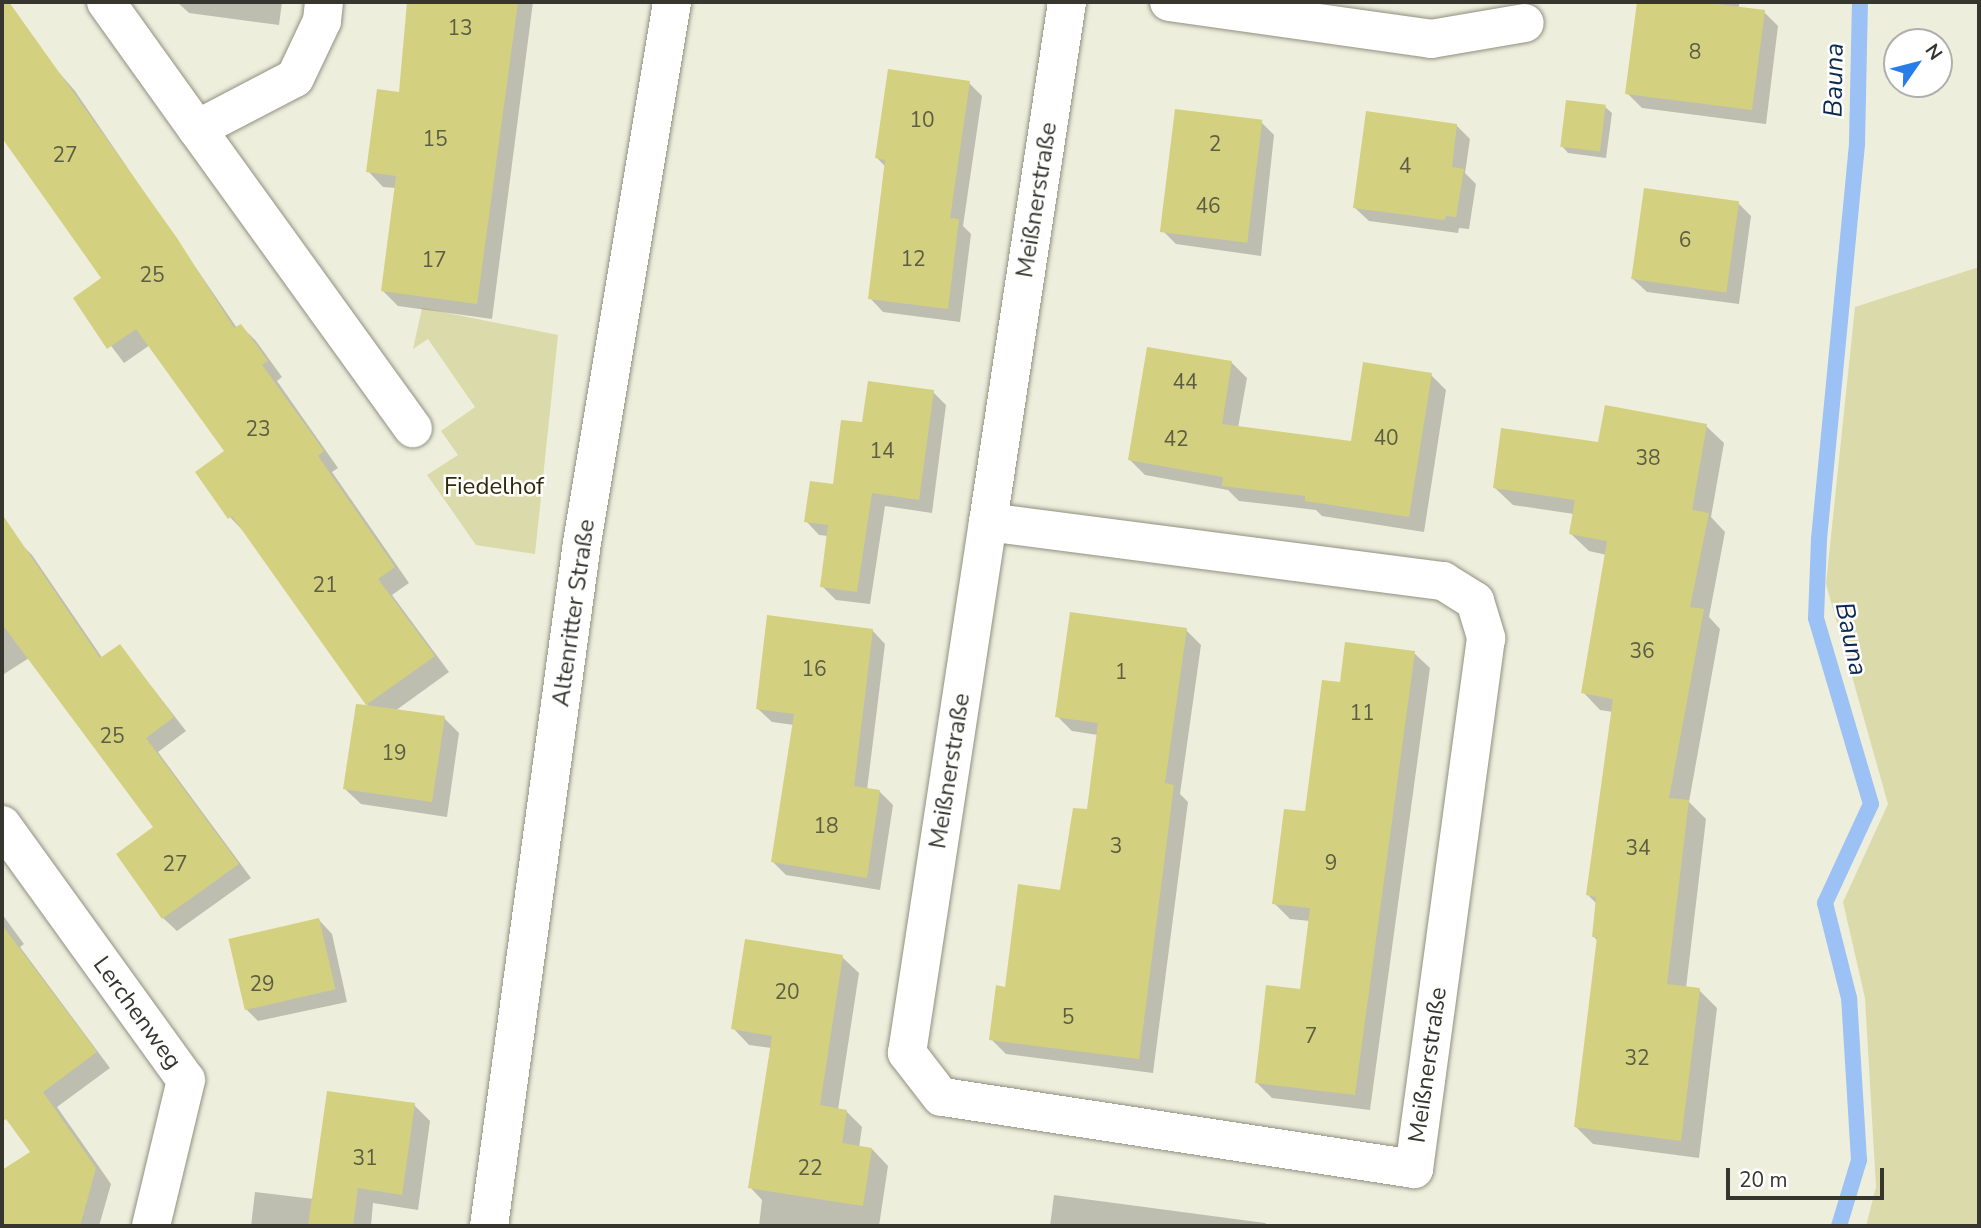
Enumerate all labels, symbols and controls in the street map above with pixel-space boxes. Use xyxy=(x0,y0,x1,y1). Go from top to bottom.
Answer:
house number: 13 xyxy=(447,15,473,41)
north arrow xyxy=(1883,28,1953,98)
house number: 8 xyxy=(1689,39,1701,65)
text: N xyxy=(1919,39,1948,65)
water label: Bauna xyxy=(1818,42,1850,118)
house number: 10 xyxy=(909,107,935,133)
street label: Meißnerstraße xyxy=(1010,120,1064,280)
house number: 15 xyxy=(422,126,448,152)
house number: 2 xyxy=(1209,131,1221,157)
house number: 27 xyxy=(52,142,78,168)
house number: 4 xyxy=(1399,153,1411,179)
house number: 46 xyxy=(1195,193,1221,219)
house number: 6 xyxy=(1679,227,1691,253)
house number: 12 xyxy=(900,246,926,272)
house number: 17 xyxy=(421,247,447,273)
house number: 25 xyxy=(139,262,165,288)
house number: 44 xyxy=(1172,369,1198,395)
house number: 23 xyxy=(245,416,271,442)
house number: 40 xyxy=(1373,425,1399,451)
house number: 42 xyxy=(1163,426,1189,452)
house number: 14 xyxy=(869,438,895,464)
house number: 38 xyxy=(1635,445,1661,471)
park label: Fiedelhof xyxy=(444,473,544,501)
street label: Altenritter Straße xyxy=(547,517,601,709)
house number: 21 xyxy=(312,572,338,598)
water label: Bauna xyxy=(1828,599,1874,679)
house number: 36 xyxy=(1629,638,1655,664)
house number: 16 xyxy=(801,656,827,682)
house number: 1 xyxy=(1115,659,1127,685)
street label: Meißnerstraße xyxy=(923,691,977,851)
house number: 11 xyxy=(1349,700,1375,726)
house number: 25 xyxy=(99,723,125,749)
house number: 19 xyxy=(381,740,407,766)
house number: 18 xyxy=(813,813,839,839)
house number: 3 xyxy=(1110,833,1122,859)
house number: 34 xyxy=(1625,835,1651,861)
house number: 9 xyxy=(1325,850,1337,876)
house number: 27 xyxy=(162,851,188,877)
street label: Lerchenweg xyxy=(87,951,187,1075)
house number: 29 xyxy=(249,971,275,997)
house number: 20 xyxy=(774,979,800,1005)
street label: Meißnerstraße xyxy=(1403,985,1453,1145)
house number: 5 xyxy=(1062,1004,1074,1030)
house number: 7 xyxy=(1305,1023,1317,1049)
house number: 32 xyxy=(1624,1045,1650,1071)
house number: 31 xyxy=(352,1145,378,1171)
scale bar xyxy=(1729,1154,1886,1198)
house number: 22 xyxy=(797,1155,823,1181)
text: 20 m xyxy=(1739,1166,1788,1194)

